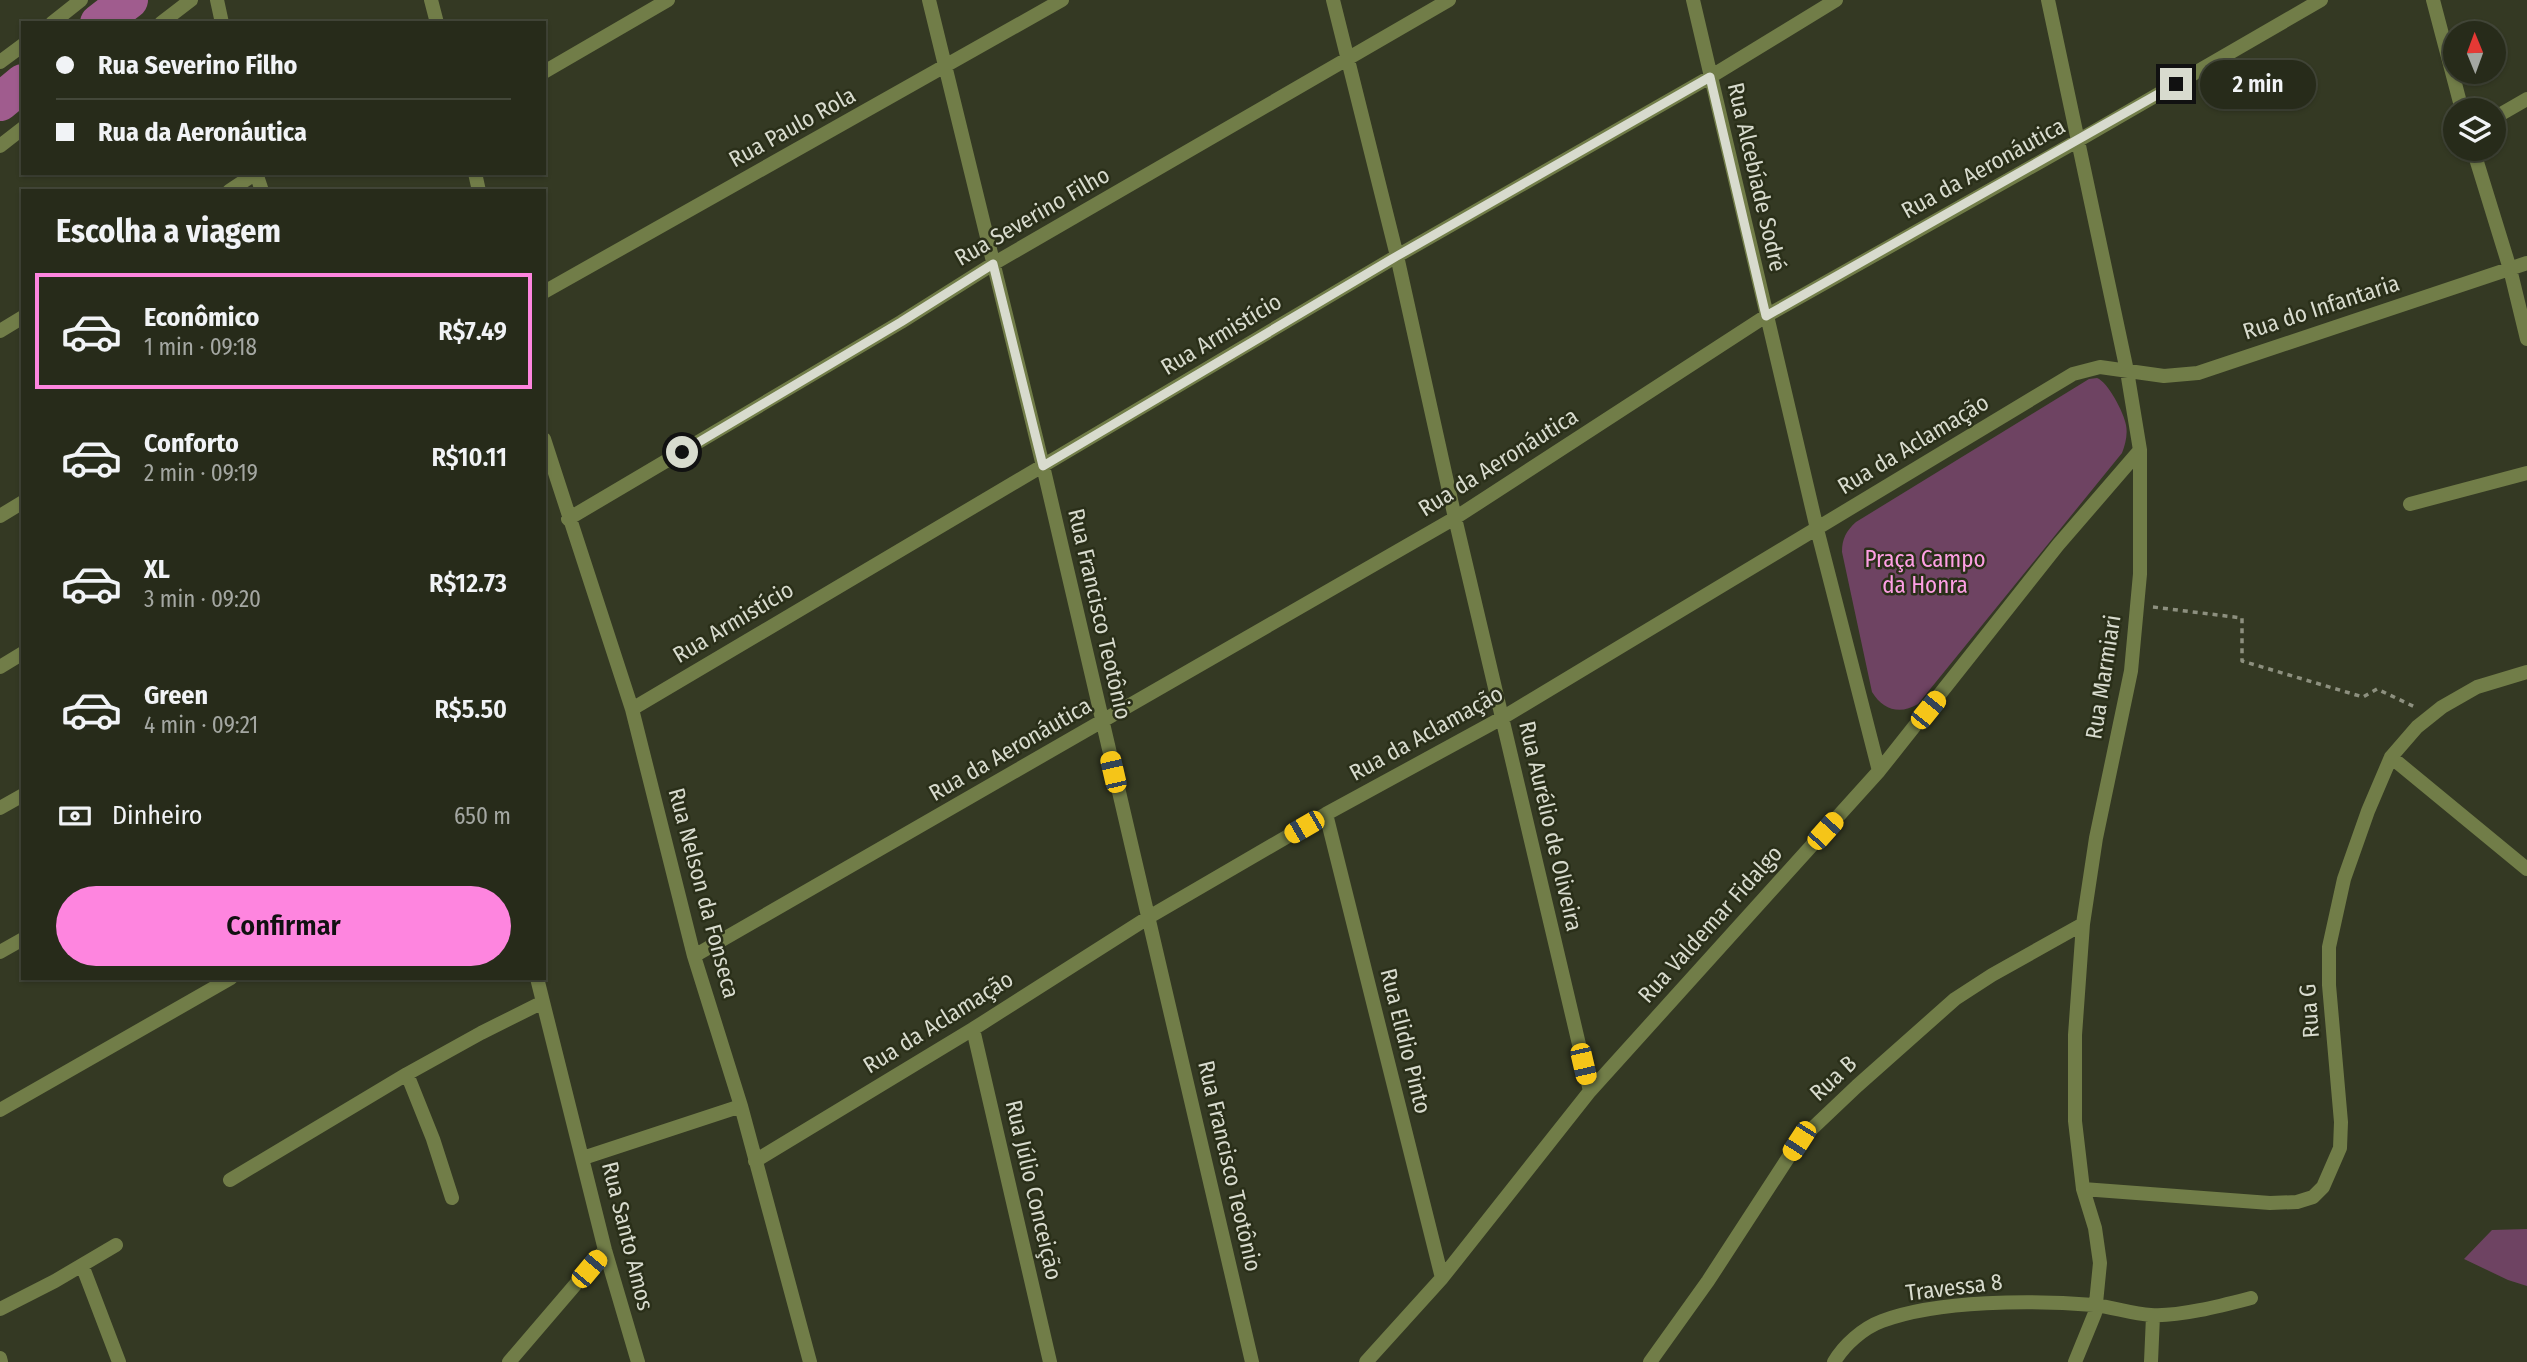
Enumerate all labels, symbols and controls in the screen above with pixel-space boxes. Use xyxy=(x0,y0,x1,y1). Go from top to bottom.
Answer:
north arrow xyxy=(2443,21,2506,84)
map controls xyxy=(2443,21,2506,161)
text: Rua Severino Filho xyxy=(98,50,297,81)
callout: 2 min xyxy=(2200,60,2316,108)
route end xyxy=(2160,68,2192,100)
text: 2 min xyxy=(2232,70,2284,98)
street label: Rua Alcebíade Sodré xyxy=(1722,80,1792,274)
street label: Rua Paulo Rola xyxy=(724,81,860,173)
button: layers xyxy=(2443,98,2506,161)
street label: Rua da Aeronáutica xyxy=(1896,111,2070,225)
text: Rua da Aeronáutica xyxy=(98,117,307,148)
street label: Rua Severino Filho xyxy=(950,160,1114,272)
text: Escolha a viagem xyxy=(56,212,281,250)
street label: Rua do Infantaria xyxy=(2239,269,2403,345)
street label: Rua Armistício xyxy=(1156,287,1286,381)
icon: car xyxy=(60,300,123,363)
text: Econômico xyxy=(144,302,259,333)
text: R$7.49 xyxy=(438,316,507,347)
text: 1 min · 09:18 xyxy=(144,333,257,361)
street label: Rua da Aclamação xyxy=(1832,388,1994,500)
street label: Rua da Aeronáutica xyxy=(1413,402,1583,522)
icon: car xyxy=(60,426,123,489)
text: Conforto xyxy=(144,428,239,459)
route start xyxy=(666,436,698,468)
text: R$10.11 xyxy=(431,442,507,473)
text: 2 min · 09:19 xyxy=(144,459,258,487)
street label: Rua Francisco Teotônio xyxy=(1062,506,1138,722)
park label: Praça Campo da Honra xyxy=(1864,545,1986,599)
icon: car xyxy=(60,552,123,615)
text: XL xyxy=(144,554,170,585)
text: R$12.73 xyxy=(429,568,507,599)
street label: Rua Armistício xyxy=(668,575,798,669)
text: 3 min · 09:20 xyxy=(144,585,261,613)
street label: Rua Marmiari xyxy=(2079,613,2127,741)
icon: car xyxy=(60,678,123,741)
street label: Rua da Aclamação xyxy=(1344,679,1508,787)
text: Green xyxy=(144,680,208,711)
car xyxy=(1907,687,1950,733)
street label: Rua da Aeronáutica xyxy=(924,691,1096,807)
text: R$5.50 xyxy=(435,694,507,725)
text: 4 min · 09:21 xyxy=(144,711,258,739)
street label: Rua Aurélio de Oliveira xyxy=(1513,718,1589,934)
car xyxy=(1099,749,1128,795)
street label: Rua Nelson da Fonseca xyxy=(662,785,746,1001)
icon: cash xyxy=(56,797,94,835)
text: Dinheiro xyxy=(112,800,202,831)
text: 650 m xyxy=(454,802,511,830)
car xyxy=(1281,807,1328,847)
car xyxy=(1804,808,1847,854)
street label: Rua Valdemar Fidalgo xyxy=(1632,839,1788,1009)
button: Confirmar xyxy=(56,886,511,966)
street label: Rua da Aclamação xyxy=(858,965,1018,1079)
street label: Rua Elidio Pinto xyxy=(1374,966,1438,1116)
street label: Rua G xyxy=(2293,983,2325,1039)
car xyxy=(1569,1041,1598,1087)
street label: Rua B xyxy=(1804,1049,1862,1107)
street label: Rua Francisco Teotônio xyxy=(1192,1058,1268,1274)
street label: Rua Júlio Conceição xyxy=(1000,1097,1068,1283)
car xyxy=(1779,1118,1820,1164)
street label: Rua Santo Amos xyxy=(596,1159,660,1314)
car xyxy=(568,1246,611,1292)
street label: Travessa 8 xyxy=(1904,1267,2004,1307)

